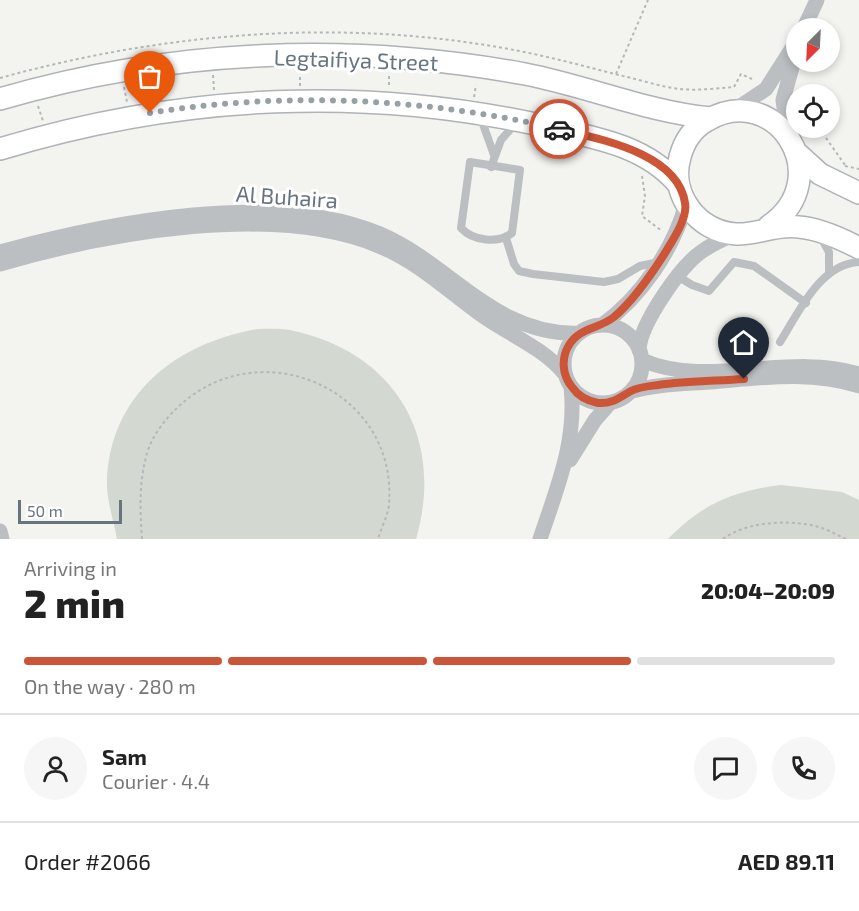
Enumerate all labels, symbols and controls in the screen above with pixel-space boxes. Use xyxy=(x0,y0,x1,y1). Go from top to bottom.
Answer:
north arrow xyxy=(786,18,840,72)
map controls xyxy=(786,18,840,138)
street label: Legtaifiya Street xyxy=(273,43,439,75)
pin xyxy=(124,51,175,113)
icon: bag xyxy=(133,60,166,93)
button: locate xyxy=(786,84,840,138)
courier xyxy=(529,99,589,159)
icon: car xyxy=(543,113,576,146)
street label: Al Buhaira xyxy=(235,179,339,213)
pin xyxy=(718,317,769,379)
icon: home xyxy=(727,326,760,359)
scale bar xyxy=(18,497,122,524)
text: 50 m xyxy=(27,501,63,520)
text: Arriving in xyxy=(24,556,117,580)
text: 20:04–20:09 xyxy=(701,577,835,603)
text: 2 min xyxy=(24,579,125,626)
text: On the way · 280 m xyxy=(24,674,196,698)
button: person xyxy=(24,737,87,800)
button: chat xyxy=(694,737,757,800)
button: phone xyxy=(772,737,835,800)
text: Sam xyxy=(102,743,147,769)
text: Courier · 4.4 xyxy=(102,769,210,793)
text: Order #2066 xyxy=(24,848,151,874)
text: AED 89.11 xyxy=(738,848,835,874)

